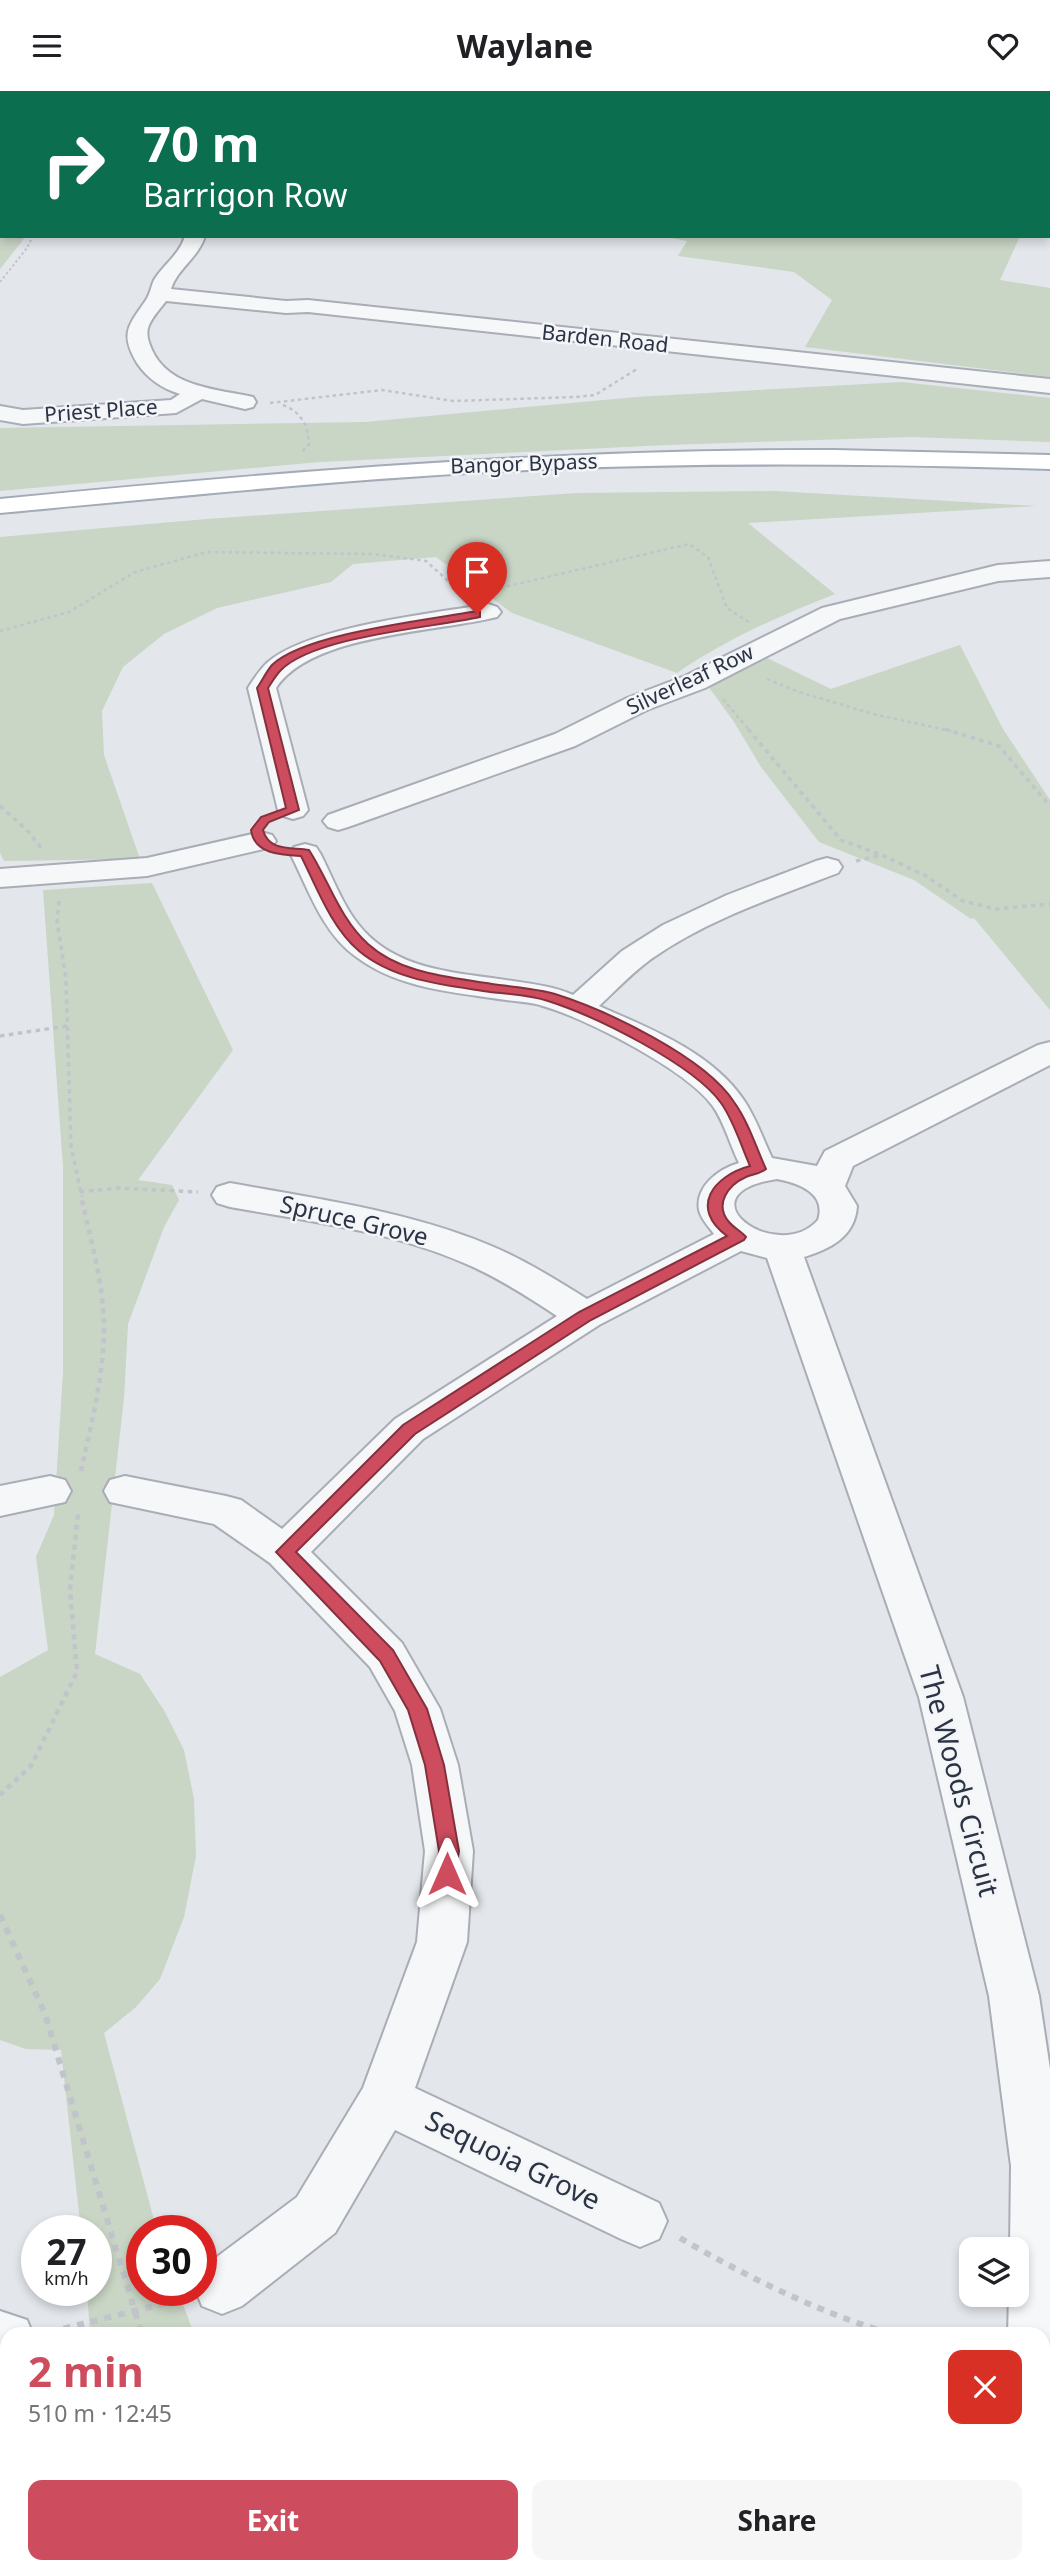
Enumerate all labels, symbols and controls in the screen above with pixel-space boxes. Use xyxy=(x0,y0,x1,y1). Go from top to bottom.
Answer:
text: Waylane xyxy=(457,24,593,67)
icon: menu xyxy=(28,27,66,65)
icon: heart xyxy=(984,27,1022,65)
text: 70 m xyxy=(143,110,260,176)
icon: right xyxy=(28,119,119,210)
text: Barrigon Row xyxy=(143,173,347,216)
street label: Barden Road xyxy=(540,317,670,359)
street label: Priest Place xyxy=(43,392,159,428)
street label: Bangor Bypass xyxy=(450,446,598,480)
pin xyxy=(447,542,507,614)
icon: arrive xyxy=(458,553,496,591)
street label: Silverleaf Row xyxy=(622,637,758,721)
street label: Spruce Grove xyxy=(277,1187,431,1253)
street label: The Woods Circuit xyxy=(911,1661,1009,1900)
position arrow xyxy=(410,1837,484,1911)
street label: Sequoia Grove xyxy=(419,2100,607,2218)
speed limit sign: 30 xyxy=(126,2215,217,2306)
text: 27 xyxy=(46,2228,87,2275)
map controls xyxy=(959,2237,1029,2307)
button: layers xyxy=(959,2237,1029,2307)
text: km/h xyxy=(44,2266,89,2290)
text: 2 min xyxy=(28,2342,144,2399)
button: close xyxy=(948,2350,1022,2424)
text: 510 m · 12:45 xyxy=(28,2397,172,2429)
button: Exit xyxy=(28,2480,518,2560)
button: Share xyxy=(532,2480,1022,2560)

